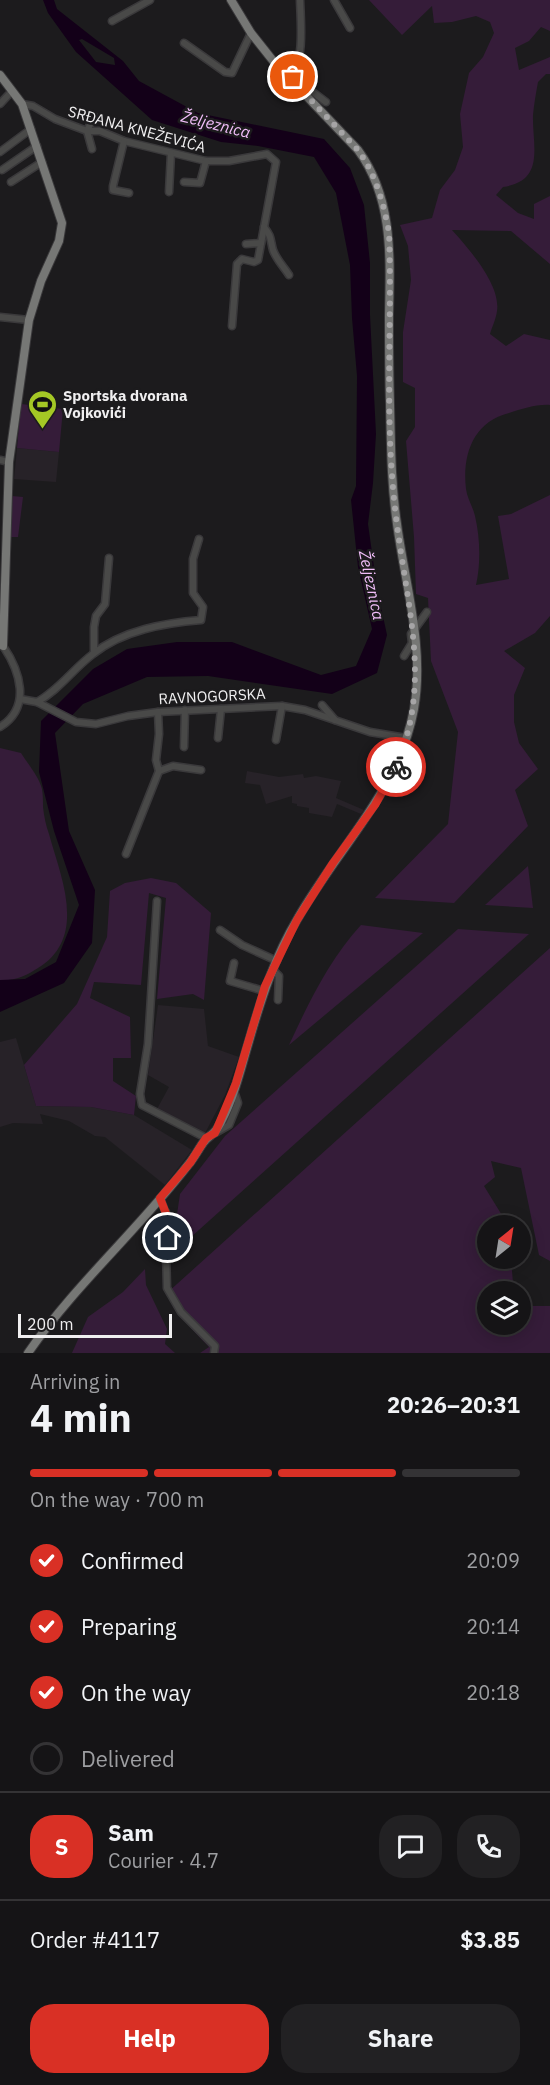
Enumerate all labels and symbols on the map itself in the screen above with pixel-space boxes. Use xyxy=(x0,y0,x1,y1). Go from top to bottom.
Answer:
pin xyxy=(267,51,318,102)
street label: SRĐANA KNEŽEVIĆA xyxy=(66,101,208,157)
water label: Željeznica xyxy=(178,106,253,142)
place label: Sportska dvorana Vojkovići xyxy=(63,386,188,422)
sports icon: Sportska dvorana Vojkovići xyxy=(26,388,58,430)
water label: Željeznica xyxy=(355,547,389,622)
street label: RAVNOGORSKA xyxy=(158,684,267,708)
courier xyxy=(366,737,426,797)
pin xyxy=(142,1212,193,1263)
north arrow xyxy=(477,1215,531,1269)
scale bar xyxy=(18,1311,172,1338)

